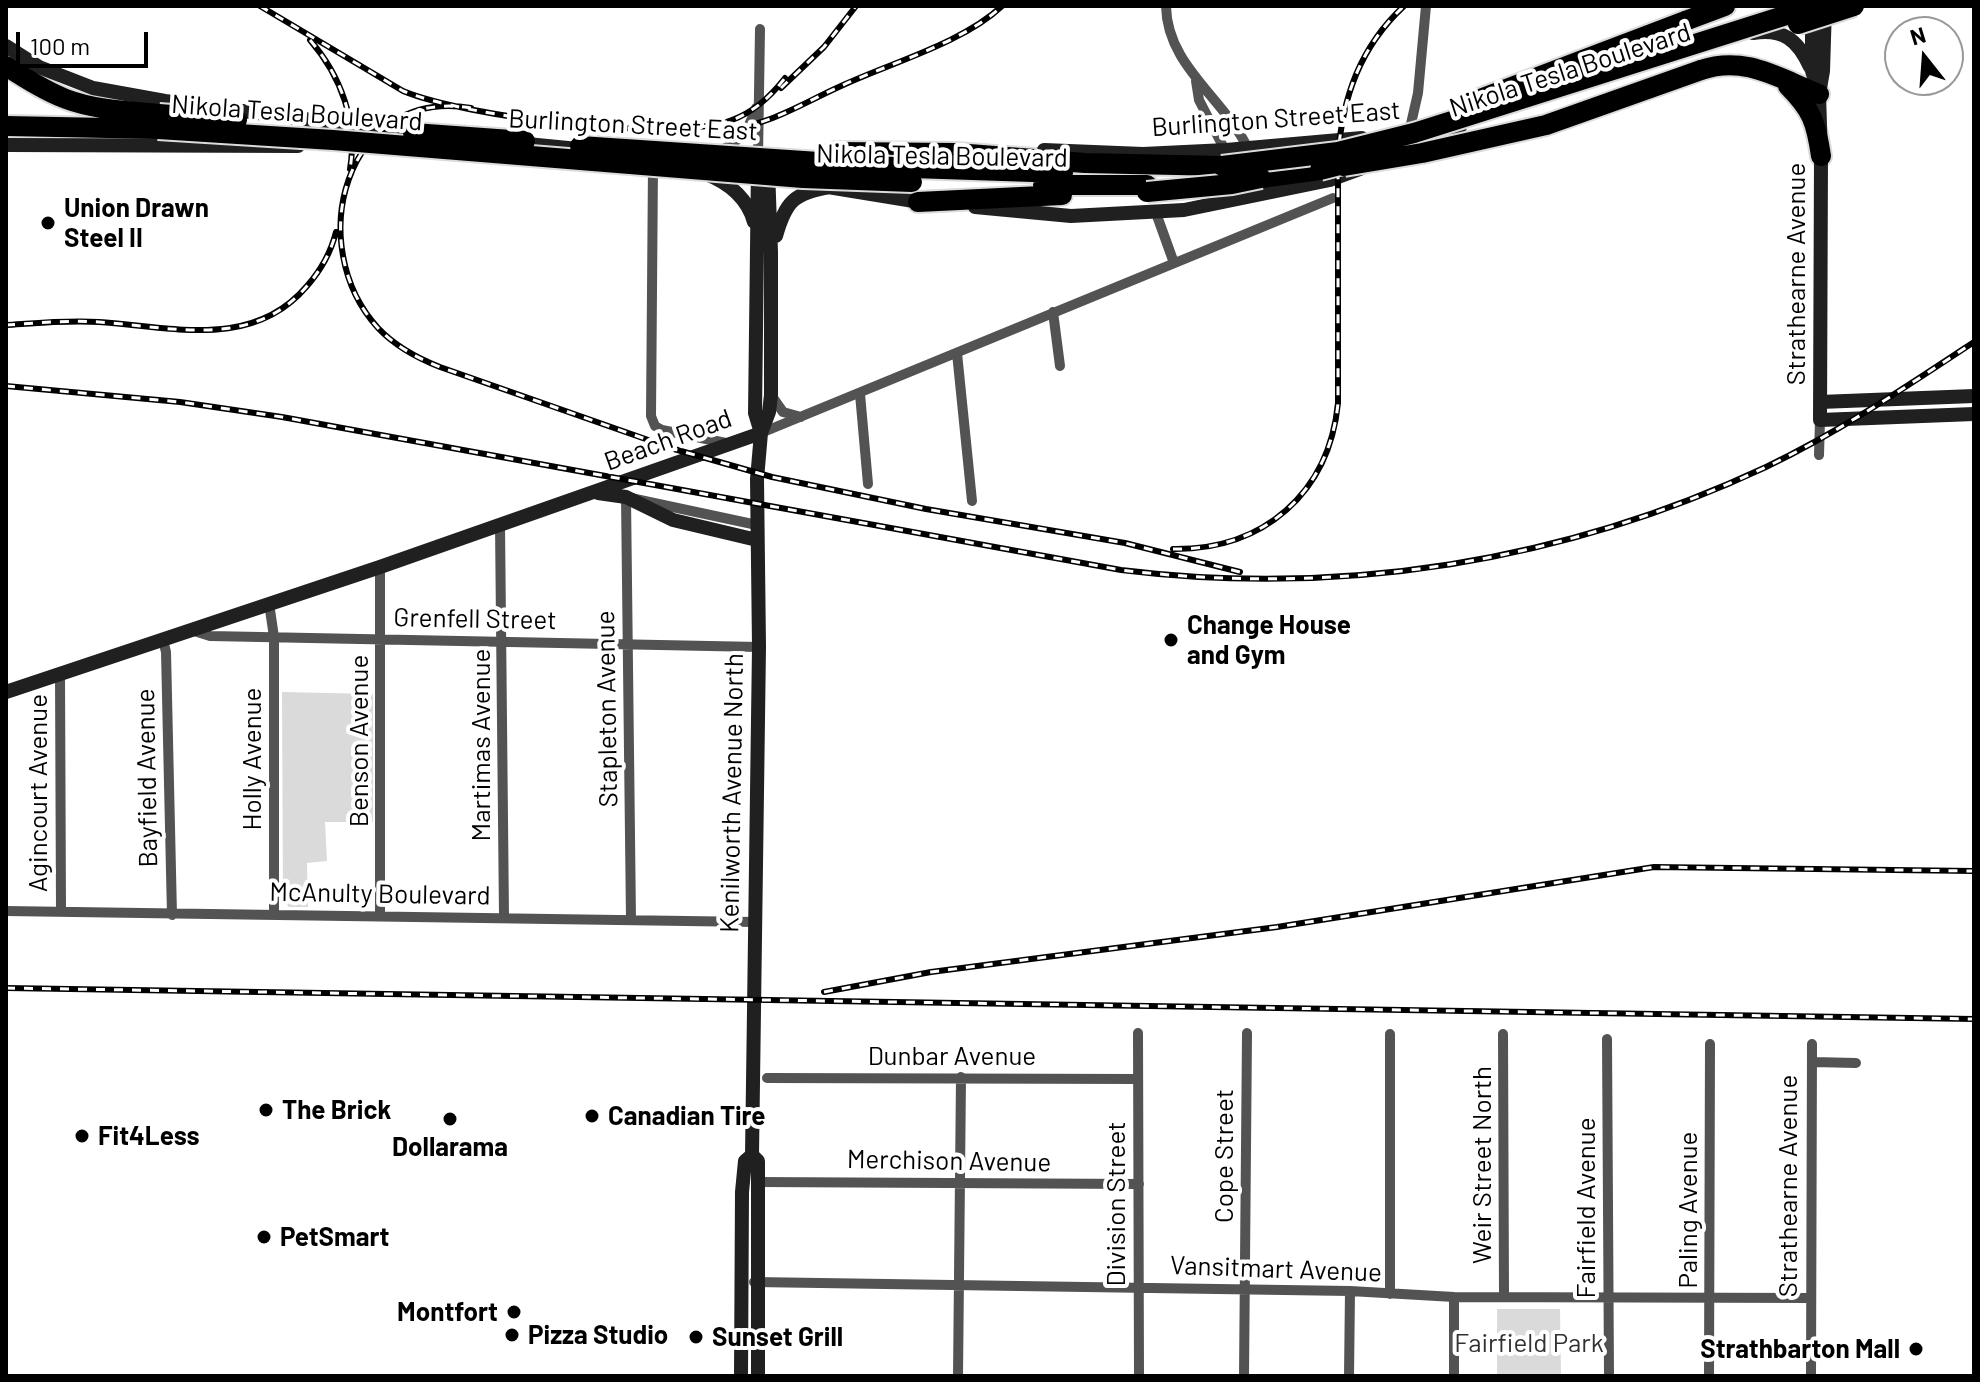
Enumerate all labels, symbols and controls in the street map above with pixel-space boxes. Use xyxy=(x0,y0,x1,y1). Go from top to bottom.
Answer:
scale bar xyxy=(20,16,152,66)
street label: Nikola Tesla Boulevard xyxy=(1445,16,1695,124)
north arrow xyxy=(1884,16,1964,96)
text: N xyxy=(1907,20,1928,50)
text: 100 m xyxy=(30,31,90,60)
street label: Nikola Tesla Boulevard xyxy=(170,89,424,137)
street label: Burlington Street East xyxy=(1150,95,1402,143)
street label: Burlington Street East xyxy=(508,103,758,147)
street label: Nikola Tesla Boulevard xyxy=(816,138,1068,174)
street label: Strathearne Avenue xyxy=(1780,163,1812,385)
place label: Union Drawn Steel II xyxy=(64,192,209,254)
marker: Union Drawn Steel II xyxy=(39,214,57,232)
street label: Beach Road xyxy=(600,403,736,477)
street label: Grenfell Street xyxy=(393,602,557,636)
place label: Change House and Gym xyxy=(1187,609,1351,670)
street label: Stapleton Avenue xyxy=(590,610,624,808)
marker: Change House and Gym xyxy=(1162,631,1180,649)
street label: Martimas Avenue xyxy=(465,649,497,841)
street label: Kenilworth Avenue North xyxy=(714,653,750,933)
street label: Benson Avenue xyxy=(343,655,375,827)
street label: Bayfield Avenue xyxy=(130,688,164,868)
street label: Holly Avenue xyxy=(236,688,268,830)
street label: Agincourt Avenue xyxy=(22,694,54,892)
street label: McAnulty Boulevard xyxy=(269,876,491,912)
street label: Dunbar Avenue xyxy=(868,1040,1036,1072)
street label: Weir Street North xyxy=(1466,1066,1498,1264)
street label: Strathearne Avenue xyxy=(1772,1075,1804,1297)
street label: Cope Street xyxy=(1208,1089,1240,1223)
place label: The Brick xyxy=(282,1094,391,1126)
place label: Canadian Tire xyxy=(608,1100,765,1132)
marker: The Brick xyxy=(257,1101,275,1119)
marker: Canadian Tire xyxy=(583,1107,601,1125)
marker: Dollarama xyxy=(441,1110,459,1128)
street label: Fairfield Avenue xyxy=(1570,1117,1602,1299)
place label: Fit4Less xyxy=(98,1120,200,1152)
street label: Division Street xyxy=(1100,1121,1132,1287)
marker: Fit4Less xyxy=(73,1127,91,1145)
place label: Dollarama xyxy=(392,1131,508,1163)
street label: Paling Avenue xyxy=(1672,1132,1704,1288)
street label: Merchison Avenue xyxy=(847,1144,1051,1178)
place label: PetSmart xyxy=(280,1221,389,1253)
marker: PetSmart xyxy=(255,1228,273,1246)
street label: Vansitmart Avenue xyxy=(1170,1250,1382,1288)
place label: Montfort xyxy=(397,1296,498,1328)
marker: Montfort xyxy=(505,1303,523,1321)
place label: Pizza Studio xyxy=(528,1319,668,1351)
place label: Sunset Grill xyxy=(712,1321,843,1353)
marker: Pizza Studio xyxy=(503,1326,521,1344)
park label: Fairfield Park xyxy=(1454,1327,1604,1359)
marker: Sunset Grill xyxy=(687,1328,705,1346)
place label: Strathbarton Mall xyxy=(1700,1333,1900,1365)
marker: Strathbarton Mall xyxy=(1907,1340,1925,1358)

